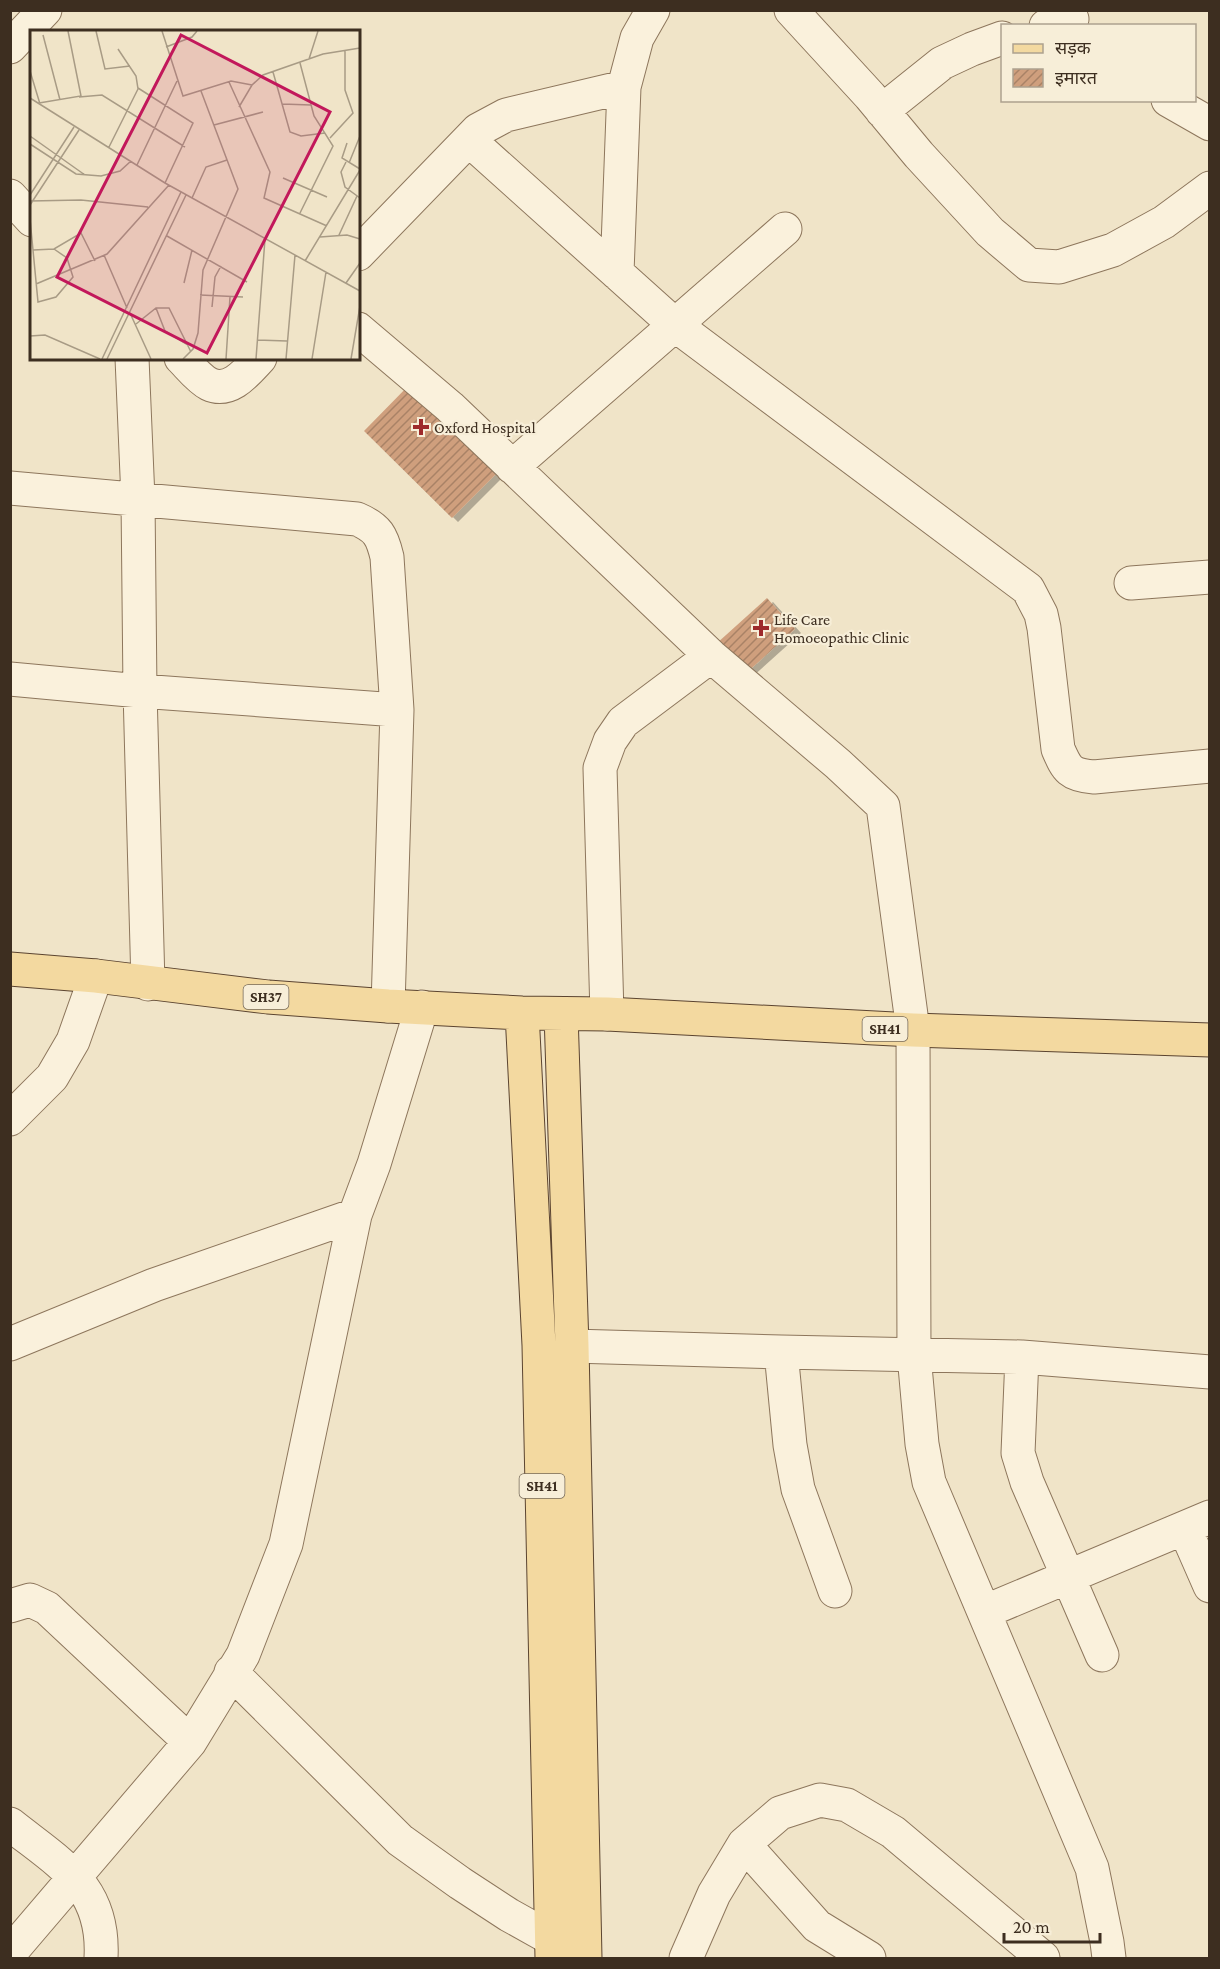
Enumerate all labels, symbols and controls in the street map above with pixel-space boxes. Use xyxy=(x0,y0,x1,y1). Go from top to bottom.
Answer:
legend xyxy=(1001,24,1196,102)
inset map xyxy=(30,30,360,360)
text: सड़क xyxy=(1055,38,1092,58)
text: इमारत xyxy=(1055,68,1098,88)
marker: Oxford Hospital xyxy=(412,418,430,436)
place label: Oxford Hospital xyxy=(434,419,536,437)
place label: Life Care Homoeopathic Clinic xyxy=(774,611,909,647)
marker: Life Care Homoeopathic Clinic xyxy=(752,619,770,637)
road number: SH37 xyxy=(244,985,288,1009)
road number: SH41 xyxy=(862,1017,908,1041)
road number: SH41 xyxy=(520,1474,564,1498)
scale bar xyxy=(1004,1906,1100,1944)
text: 20 m xyxy=(1013,1917,1050,1937)

